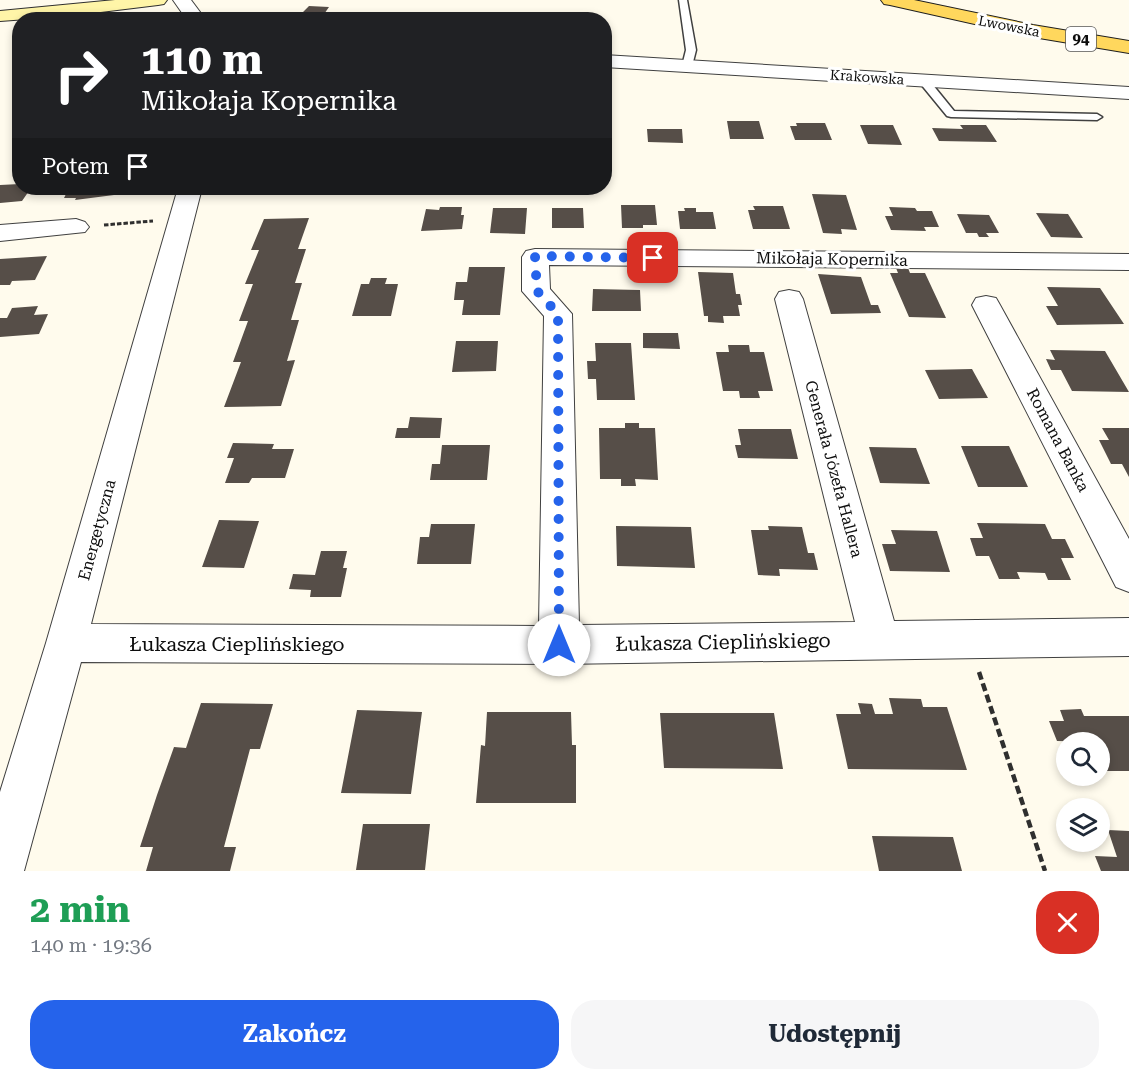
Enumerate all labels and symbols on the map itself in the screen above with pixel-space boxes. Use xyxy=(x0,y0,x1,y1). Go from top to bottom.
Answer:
street label: Lwowska xyxy=(977,12,1041,40)
road number: 94 xyxy=(1066,27,1096,51)
street label: Krakowska xyxy=(829,66,905,88)
pin xyxy=(627,232,678,283)
street label: Mikołaja Kopernika xyxy=(756,248,908,270)
street label: Generała Józefa Hallera xyxy=(801,378,867,560)
street label: Romana Banka xyxy=(1023,385,1093,495)
street label: Energetyczna xyxy=(74,477,120,583)
position arrow xyxy=(527,613,591,677)
street label: Łukasza Cieplińskiego xyxy=(615,628,831,656)
street label: Łukasza Cieplińskiego xyxy=(129,632,345,656)

